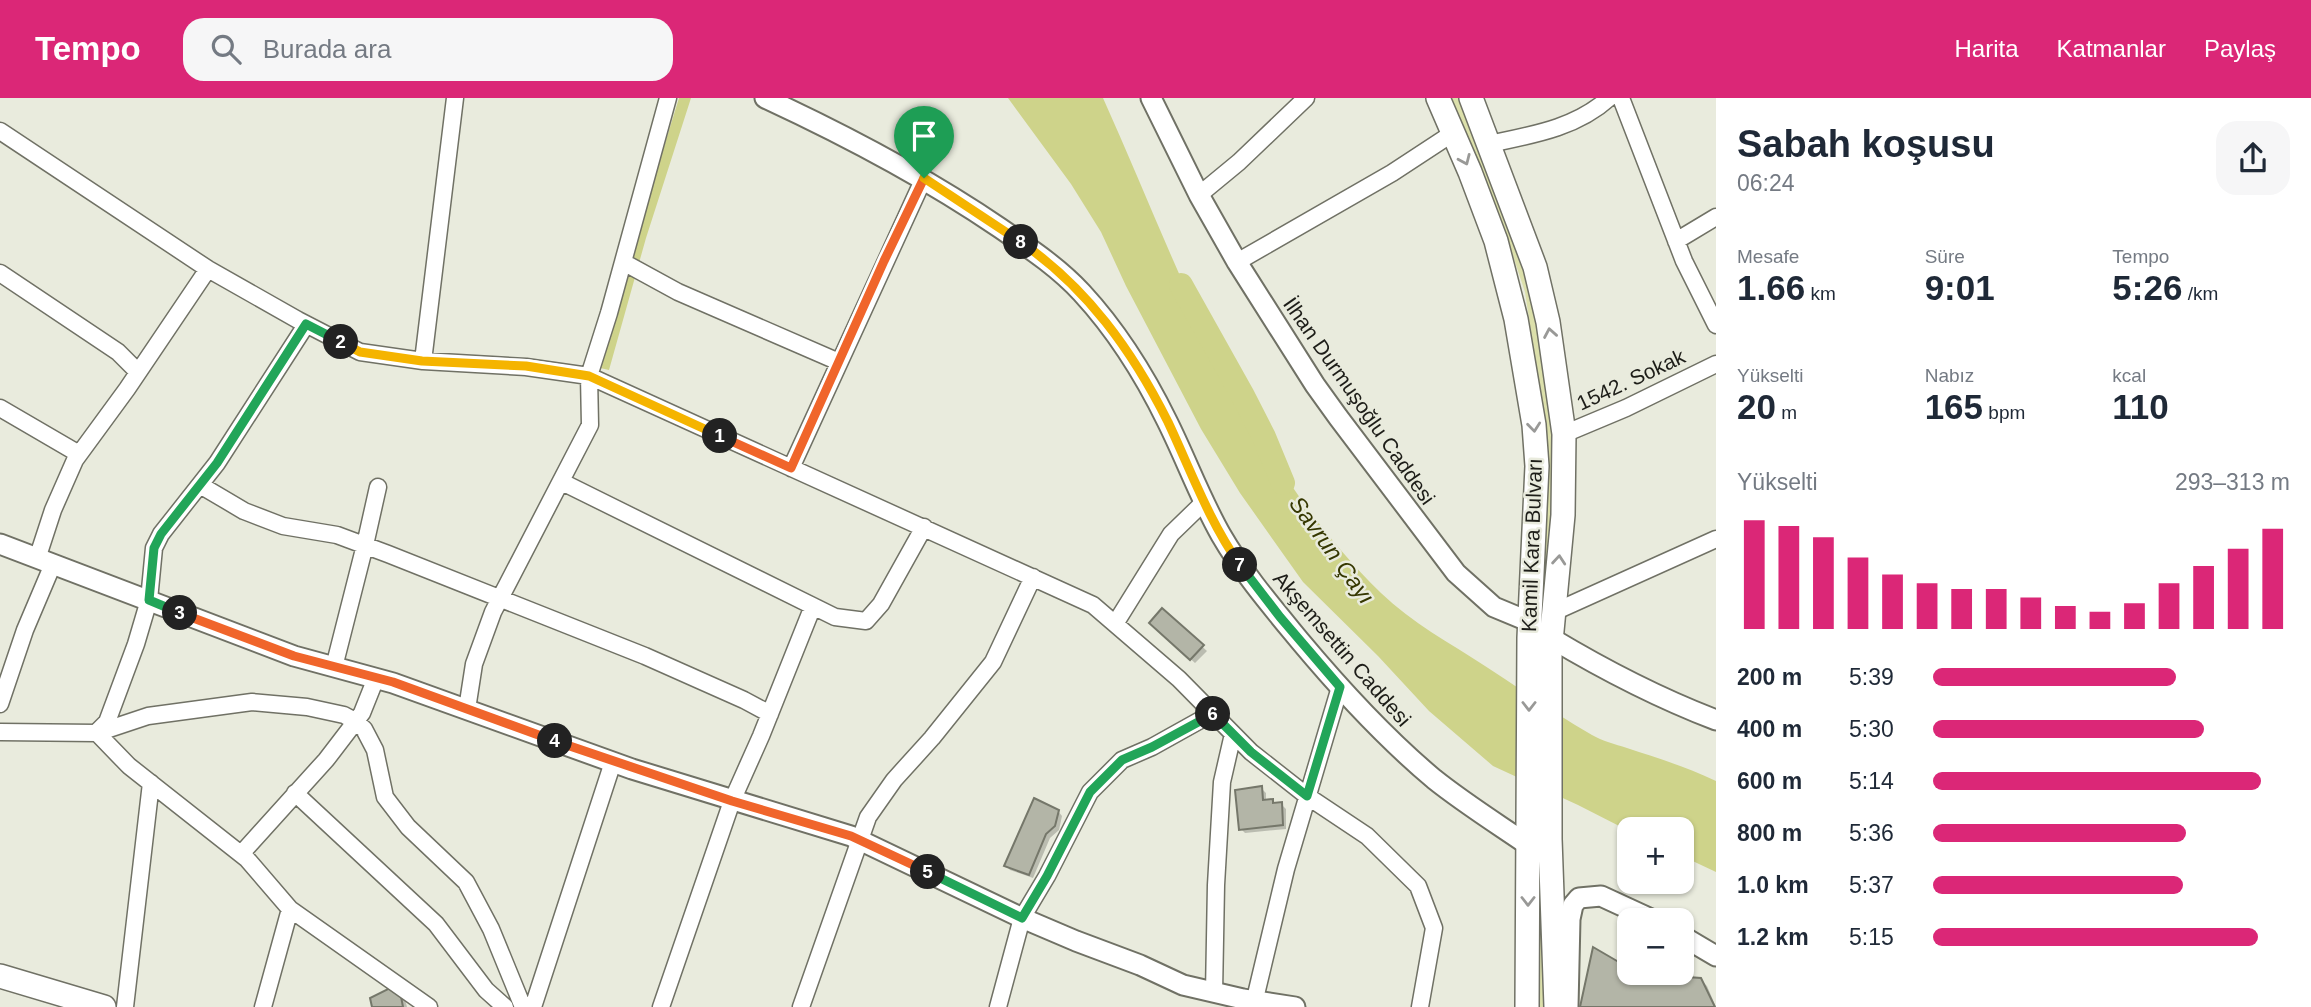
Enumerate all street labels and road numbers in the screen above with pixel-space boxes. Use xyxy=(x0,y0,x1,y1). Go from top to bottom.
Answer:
street label: İlhan Durmuşoğlu Caddesi xyxy=(1279,293,1440,509)
street label: 1542. Sokak xyxy=(1573,344,1689,415)
street label: Kamil Kara Bulvarı xyxy=(1517,458,1546,632)
street label: Akşemsettin Caddesi xyxy=(1269,567,1416,731)

